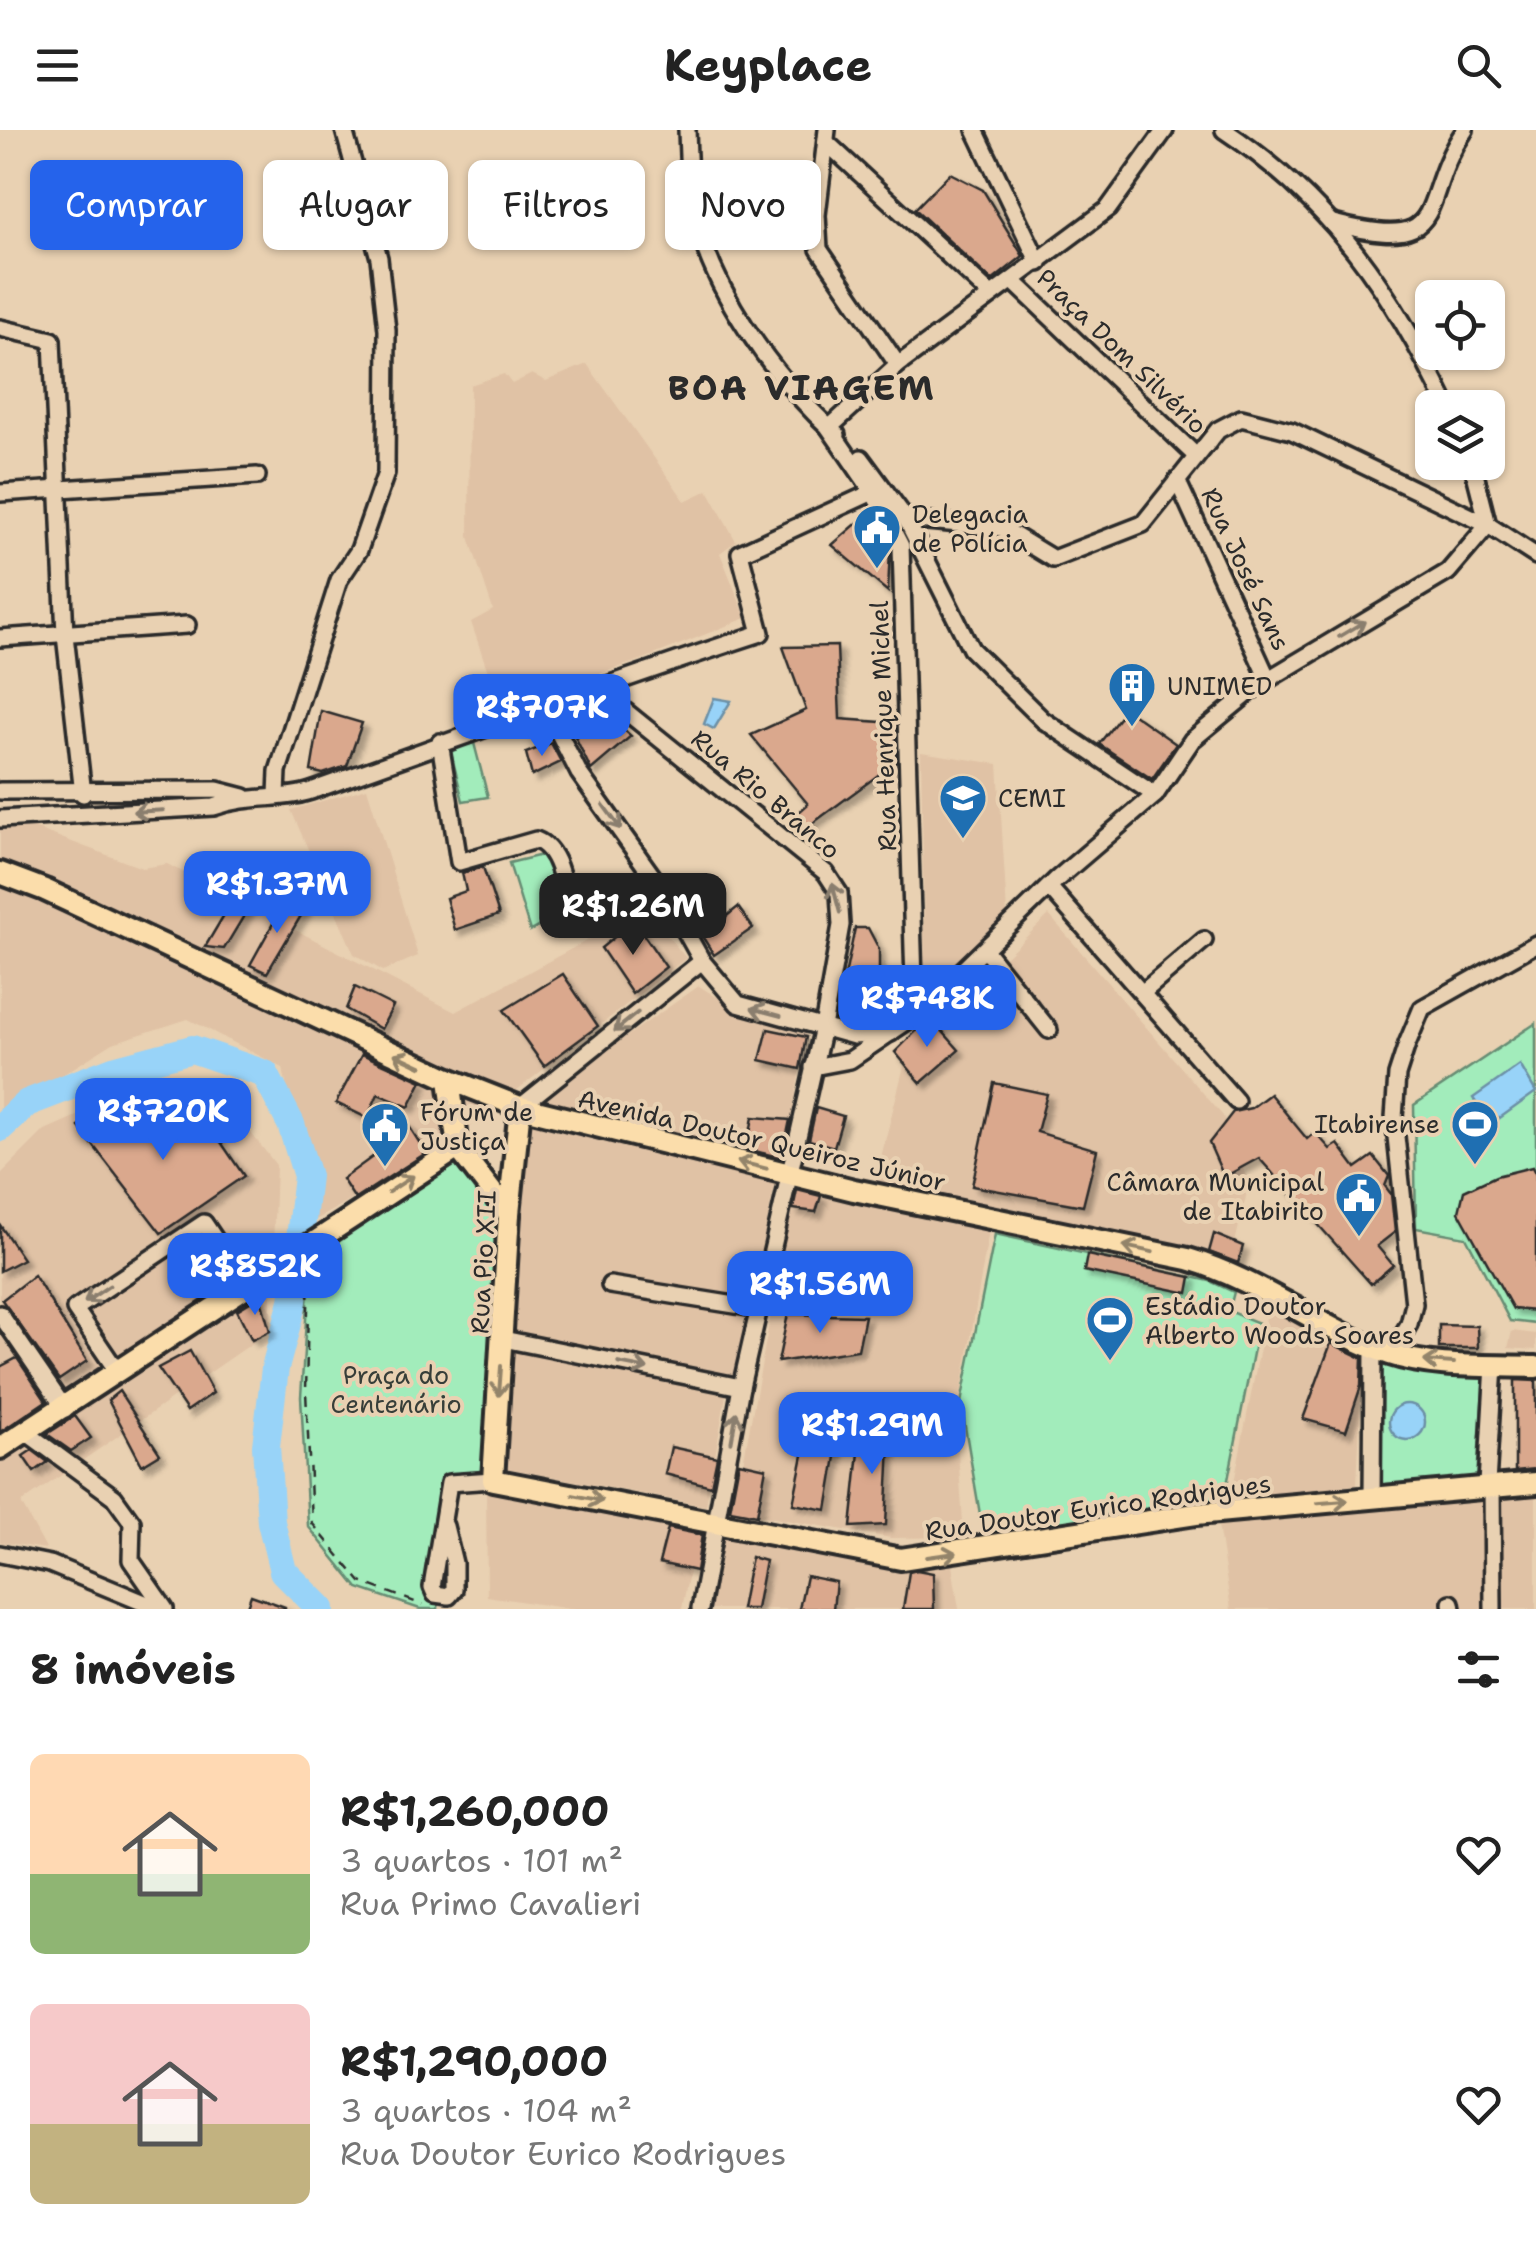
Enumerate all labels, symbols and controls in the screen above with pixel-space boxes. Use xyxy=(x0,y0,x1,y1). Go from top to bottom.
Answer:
text: Keyplace xyxy=(664,35,872,95)
icon: menu xyxy=(30,38,85,93)
icon: search xyxy=(1451,38,1506,93)
chip: Comprar xyxy=(30,160,243,250)
chip: Alugar xyxy=(263,160,448,250)
chip: Filtros xyxy=(468,160,645,250)
chip: Novo xyxy=(665,160,821,250)
street label: Praça Dom Silvério xyxy=(1029,261,1215,441)
map controls xyxy=(1415,280,1505,480)
button: locate xyxy=(1415,280,1505,370)
district label: BOA VIAGEM xyxy=(668,364,936,411)
button: layers xyxy=(1415,390,1505,480)
street label: Rua José Sans xyxy=(1193,482,1299,656)
place label: Delegacia de Polícia xyxy=(912,497,1029,560)
public building icon: Delegacia de Polícia xyxy=(851,502,903,570)
street label: Rua Henrique Michel xyxy=(862,600,904,852)
one-way arrow xyxy=(1337,619,1366,639)
building icon: UNIMED xyxy=(1106,660,1158,728)
place label: UNIMED xyxy=(1167,669,1272,703)
pin: R$707K xyxy=(461,674,623,759)
text: R$707K xyxy=(475,685,609,728)
street label: Rua Rio Branco xyxy=(684,721,848,867)
school or university icon: CEMI xyxy=(937,772,989,840)
place label: CEMI xyxy=(998,781,1066,815)
one-way arrow xyxy=(133,802,165,821)
one-way arrow xyxy=(601,803,622,830)
pin: R$1.37M xyxy=(185,851,369,936)
text: R$1.37M xyxy=(206,862,348,905)
pin: R$1.26M xyxy=(541,873,725,958)
one-way arrow xyxy=(825,882,844,914)
text: R$1.26M xyxy=(561,884,705,927)
pin: R$748K xyxy=(846,965,1008,1050)
text: R$748K xyxy=(860,976,994,1019)
one-way arrow xyxy=(751,1002,782,1020)
one-way arrow xyxy=(614,1011,640,1033)
one-way arrow xyxy=(393,1050,424,1068)
pin: R$720K xyxy=(82,1078,244,1163)
street label: Avenida Doutor Queiroz Júnior xyxy=(575,1081,949,1199)
text: R$720K xyxy=(97,1089,229,1132)
place label: Fórum de Justiça xyxy=(420,1095,533,1158)
sports icon: Itabirense xyxy=(1449,1098,1501,1166)
public building icon: Fórum de Justiça xyxy=(359,1100,411,1168)
place label: Itabirense xyxy=(1314,1107,1440,1141)
one-way arrow xyxy=(737,1155,769,1173)
place label: Câmara Municipal de Itabirito xyxy=(1107,1165,1324,1228)
public building icon: Câmara Municipal de Itabirito xyxy=(1333,1170,1385,1238)
one-way arrow xyxy=(386,1174,415,1195)
street label: Rua Pio XII xyxy=(462,1189,504,1335)
pin: R$852K xyxy=(174,1233,336,1318)
one-way arrow xyxy=(1122,1238,1154,1257)
text: R$852K xyxy=(189,1244,321,1287)
pin: R$1.56M xyxy=(728,1251,912,1336)
text: R$1.56M xyxy=(749,1262,891,1305)
one-way arrow xyxy=(83,1283,111,1304)
place label: Estádio Doutor Alberto Woods Soares xyxy=(1145,1289,1414,1352)
sports icon: Estádio Doutor Alberto Woods Soares xyxy=(1084,1294,1136,1362)
one-way arrow xyxy=(1423,1352,1455,1371)
one-way arrow xyxy=(616,1357,648,1376)
park label: Praça do Centenário xyxy=(330,1358,462,1421)
one-way arrow xyxy=(491,1364,510,1396)
pin: R$1.29M xyxy=(780,1392,964,1477)
text: R$1.29M xyxy=(801,1403,943,1446)
one-way arrow xyxy=(725,1412,744,1444)
street label: Rua Doutor Eurico Rodrigues xyxy=(923,1466,1273,1548)
one-way arrow xyxy=(571,1490,603,1509)
one-way arrow xyxy=(1317,1492,1349,1511)
one-way arrow xyxy=(926,1546,958,1564)
text: 8 imóveis xyxy=(30,1641,236,1697)
icon: filters xyxy=(1451,1642,1506,1697)
text: R$1,260,000 xyxy=(340,1783,610,1839)
icon: home xyxy=(110,1794,230,1914)
icon: heart xyxy=(1451,1827,1506,1882)
text: 3 quartos · 101 m² xyxy=(340,1839,623,1882)
text: Rua Primo Cavalieri xyxy=(340,1882,641,1925)
text: R$1,290,000 xyxy=(340,2033,608,2089)
icon: home xyxy=(110,2044,230,2164)
icon: heart xyxy=(1451,2077,1506,2132)
text: 3 quartos · 104 m² xyxy=(340,2089,632,2132)
text: Rua Doutor Eurico Rodrigues xyxy=(340,2132,786,2175)

